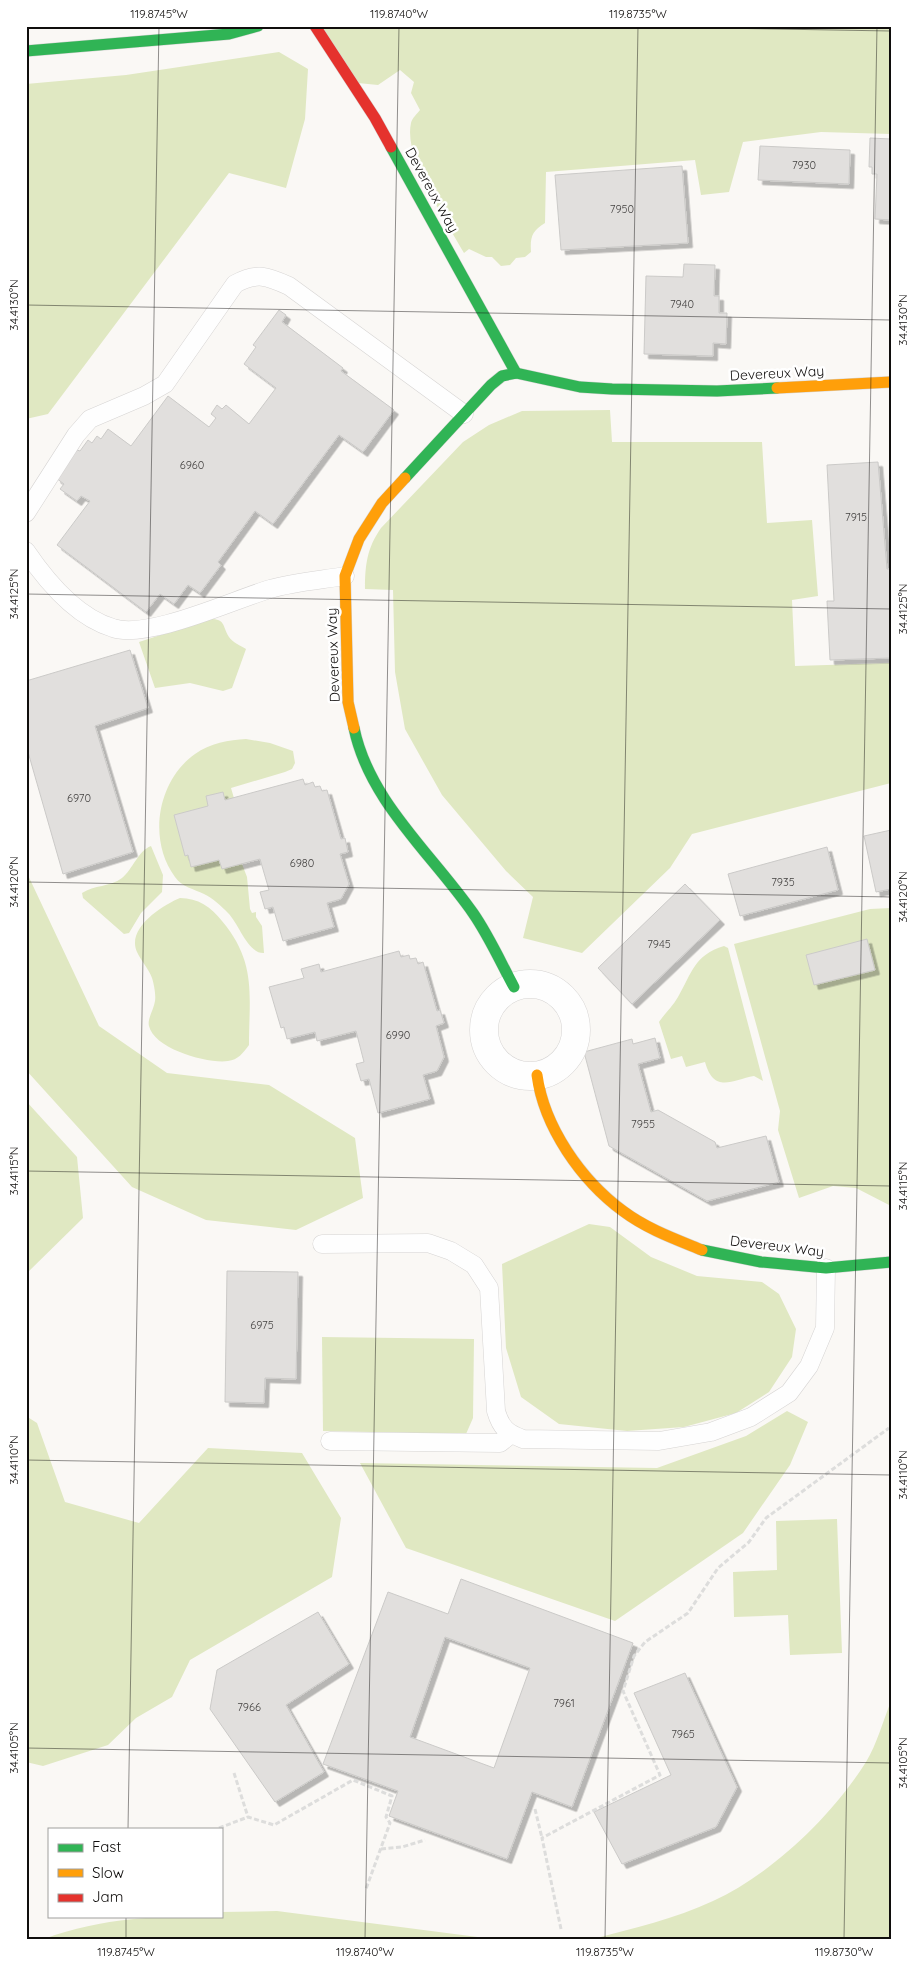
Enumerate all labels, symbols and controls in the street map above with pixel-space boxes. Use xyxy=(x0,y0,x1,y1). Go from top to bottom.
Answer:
text: 119.8745°W xyxy=(130,6,188,21)
text: 119.8740°W xyxy=(370,6,428,21)
text: 119.8735°W xyxy=(609,6,667,21)
street label: Devereux Way xyxy=(401,144,463,236)
house number: 7930 xyxy=(792,158,816,172)
house number: 7950 xyxy=(610,202,634,216)
text: 34.4130°N xyxy=(6,279,21,331)
text: 34.4130°N xyxy=(895,294,910,346)
house number: 7940 xyxy=(670,297,694,311)
street label: Devereux Way xyxy=(729,362,825,384)
house number: 6960 xyxy=(180,458,204,472)
house number: 7915 xyxy=(845,510,867,524)
text: 34.4125°N xyxy=(6,568,21,620)
text: 34.4125°N xyxy=(895,583,910,635)
street label: Devereux Way xyxy=(322,607,344,703)
house number: 6970 xyxy=(67,791,91,805)
text: 34.4120°N xyxy=(6,856,21,908)
house number: 6980 xyxy=(290,856,314,870)
text: 34.4120°N xyxy=(895,871,910,923)
house number: 7935 xyxy=(771,875,795,889)
house number: 7945 xyxy=(647,937,671,951)
house number: 6990 xyxy=(386,1028,410,1042)
house number: 7955 xyxy=(631,1117,655,1131)
text: 34.4115°N xyxy=(6,1147,21,1195)
text: 34.4115°N xyxy=(895,1162,910,1210)
street label: Devereux Way xyxy=(729,1231,825,1261)
house number: 6975 xyxy=(250,1318,274,1332)
text: 34.4110°N xyxy=(6,1435,21,1485)
text: 34.4110°N xyxy=(895,1450,910,1500)
house number: 7961 xyxy=(553,1696,575,1710)
house number: 7966 xyxy=(237,1700,261,1714)
text: 34.4105°N xyxy=(6,1722,21,1774)
house number: 7965 xyxy=(671,1727,695,1741)
text: 34.4105°N xyxy=(895,1737,910,1789)
legend xyxy=(48,1828,222,1918)
text: Fast xyxy=(92,1837,121,1856)
text: Slow xyxy=(92,1863,124,1882)
text: Jam xyxy=(92,1887,123,1906)
text: 119.8745°W xyxy=(97,1944,155,1959)
text: 119.8740°W xyxy=(336,1944,394,1959)
text: 119.8735°W xyxy=(576,1944,634,1959)
text: 119.8730°W xyxy=(815,1944,874,1959)

